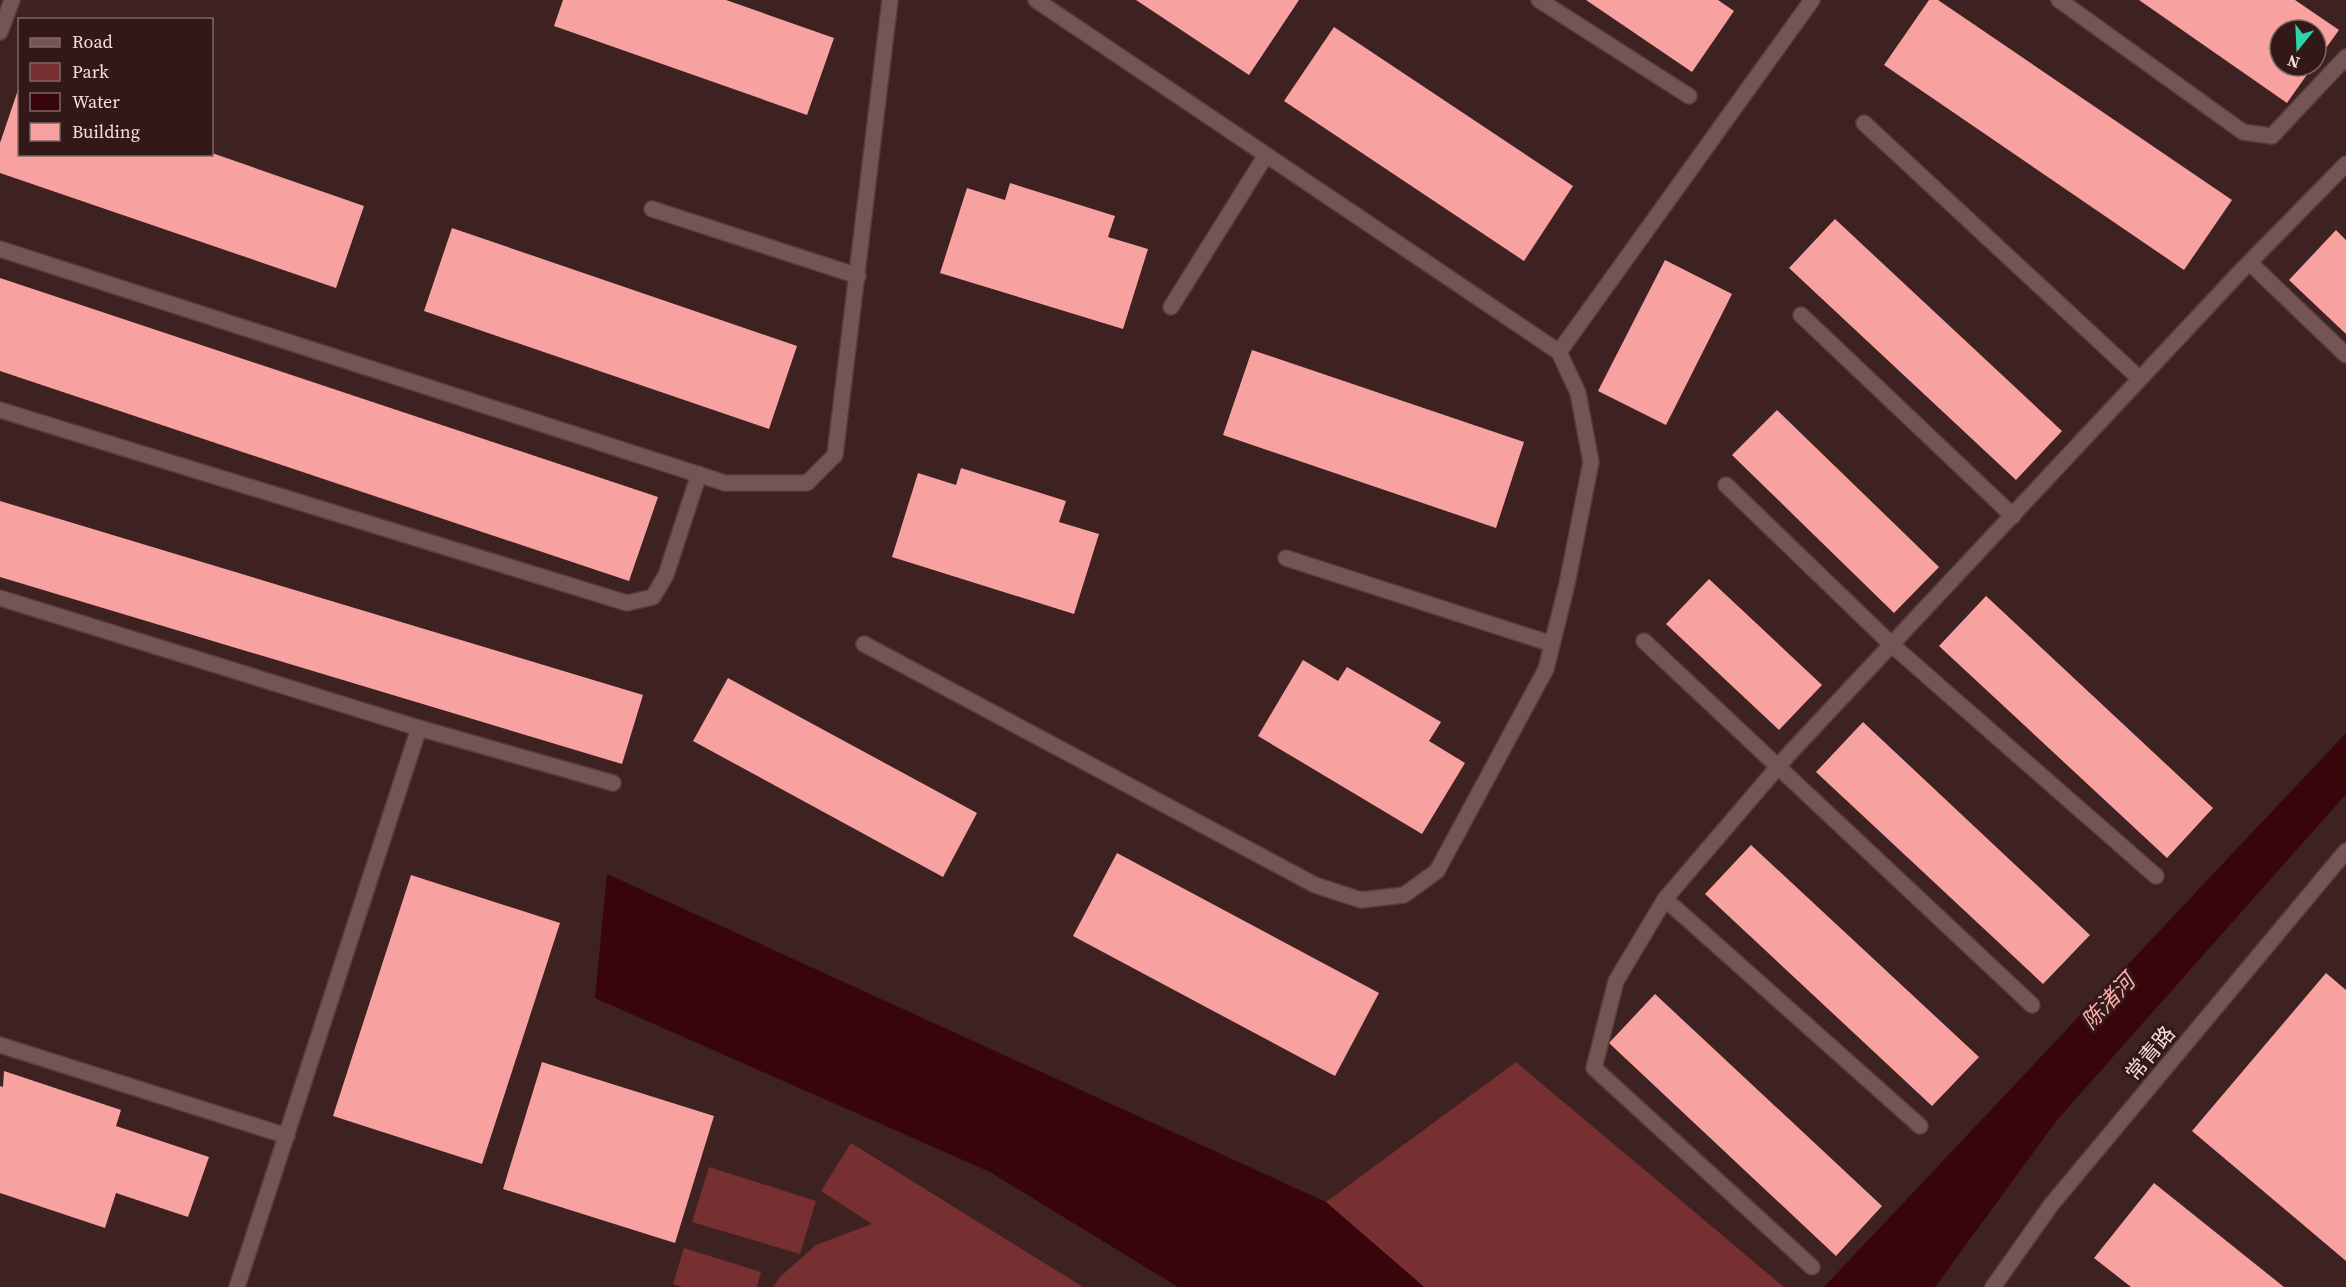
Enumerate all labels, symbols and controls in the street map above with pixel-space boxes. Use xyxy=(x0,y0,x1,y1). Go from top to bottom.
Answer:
legend xyxy=(18,18,213,156)
north arrow xyxy=(2268,18,2328,78)
text: Road xyxy=(72,29,113,54)
text: N xyxy=(2284,50,2302,75)
text: Park xyxy=(72,59,109,84)
text: Water xyxy=(72,89,120,114)
text: Building xyxy=(72,119,140,144)
water label: 陈渚河 xyxy=(2075,964,2144,1035)
street label: 常青路 xyxy=(2119,1020,2181,1086)

